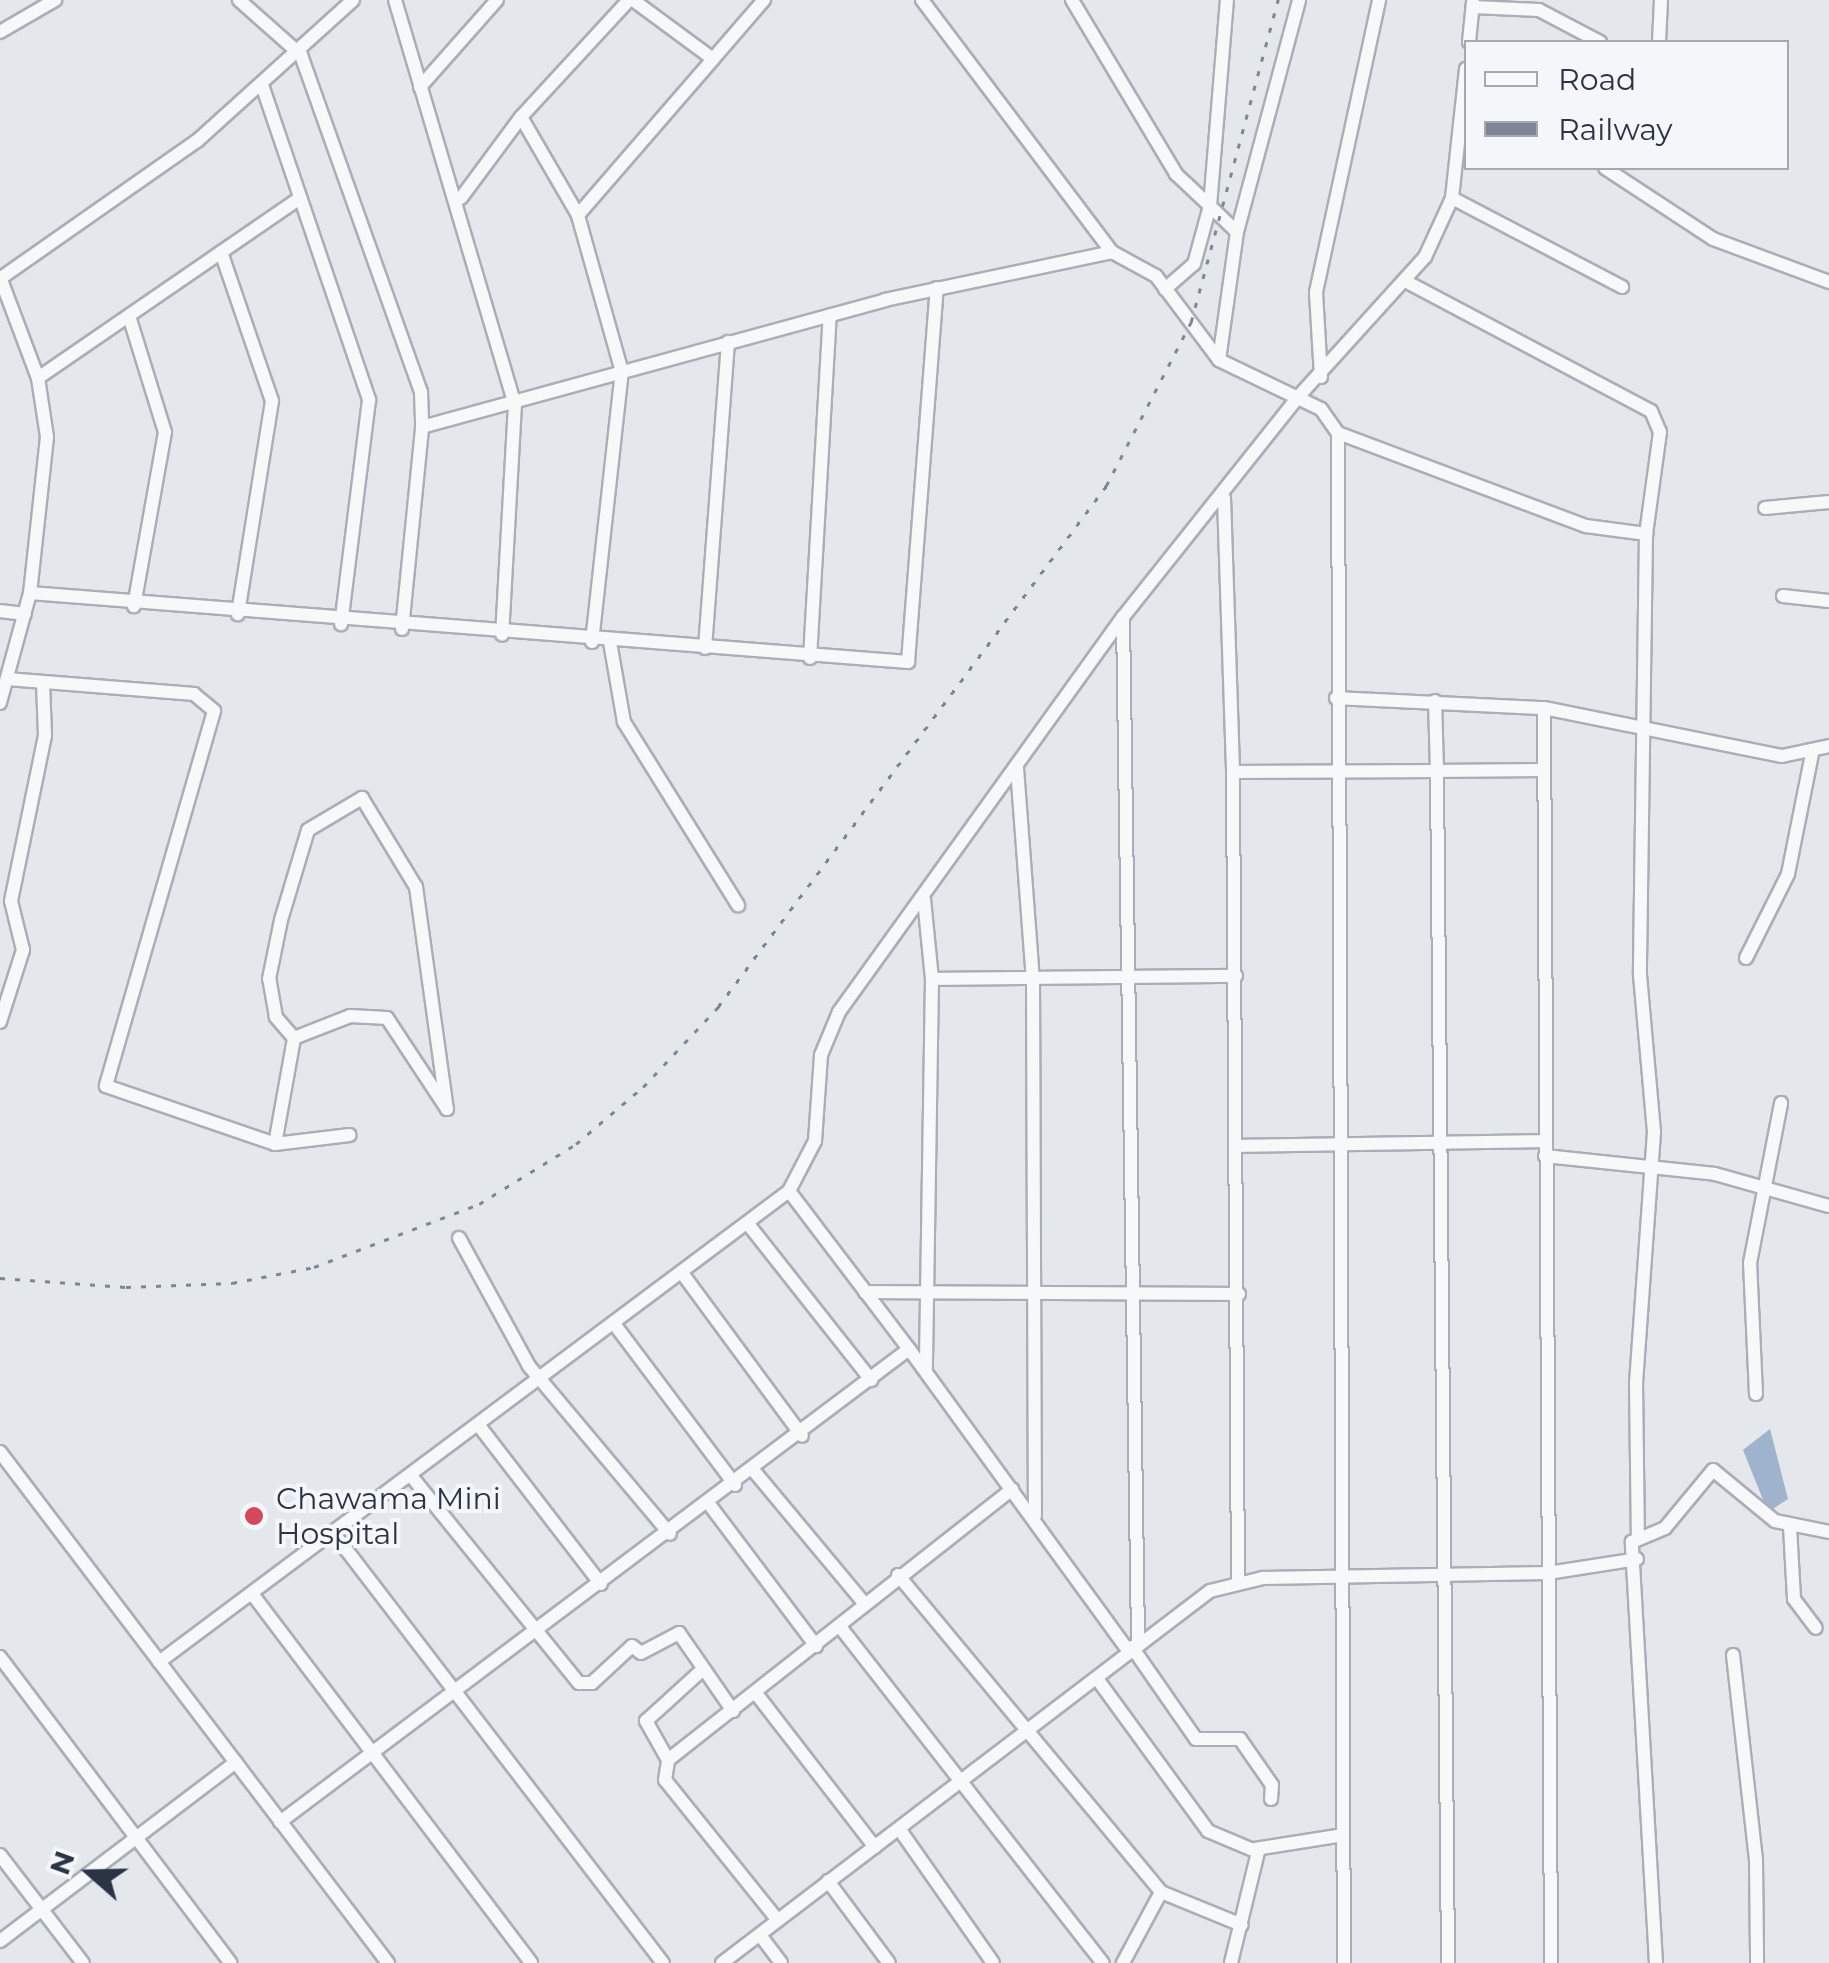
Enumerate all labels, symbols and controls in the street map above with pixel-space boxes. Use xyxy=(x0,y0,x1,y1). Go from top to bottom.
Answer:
legend xyxy=(1464,40,1789,170)
text: Road xyxy=(1558,61,1636,98)
text: Railway xyxy=(1558,111,1673,148)
place label: Chawama Mini Hospital xyxy=(276,1481,501,1552)
marker: Chawama Mini Hospital xyxy=(241,1503,267,1529)
north arrow xyxy=(40,1823,140,1923)
text: N xyxy=(42,1846,82,1879)

